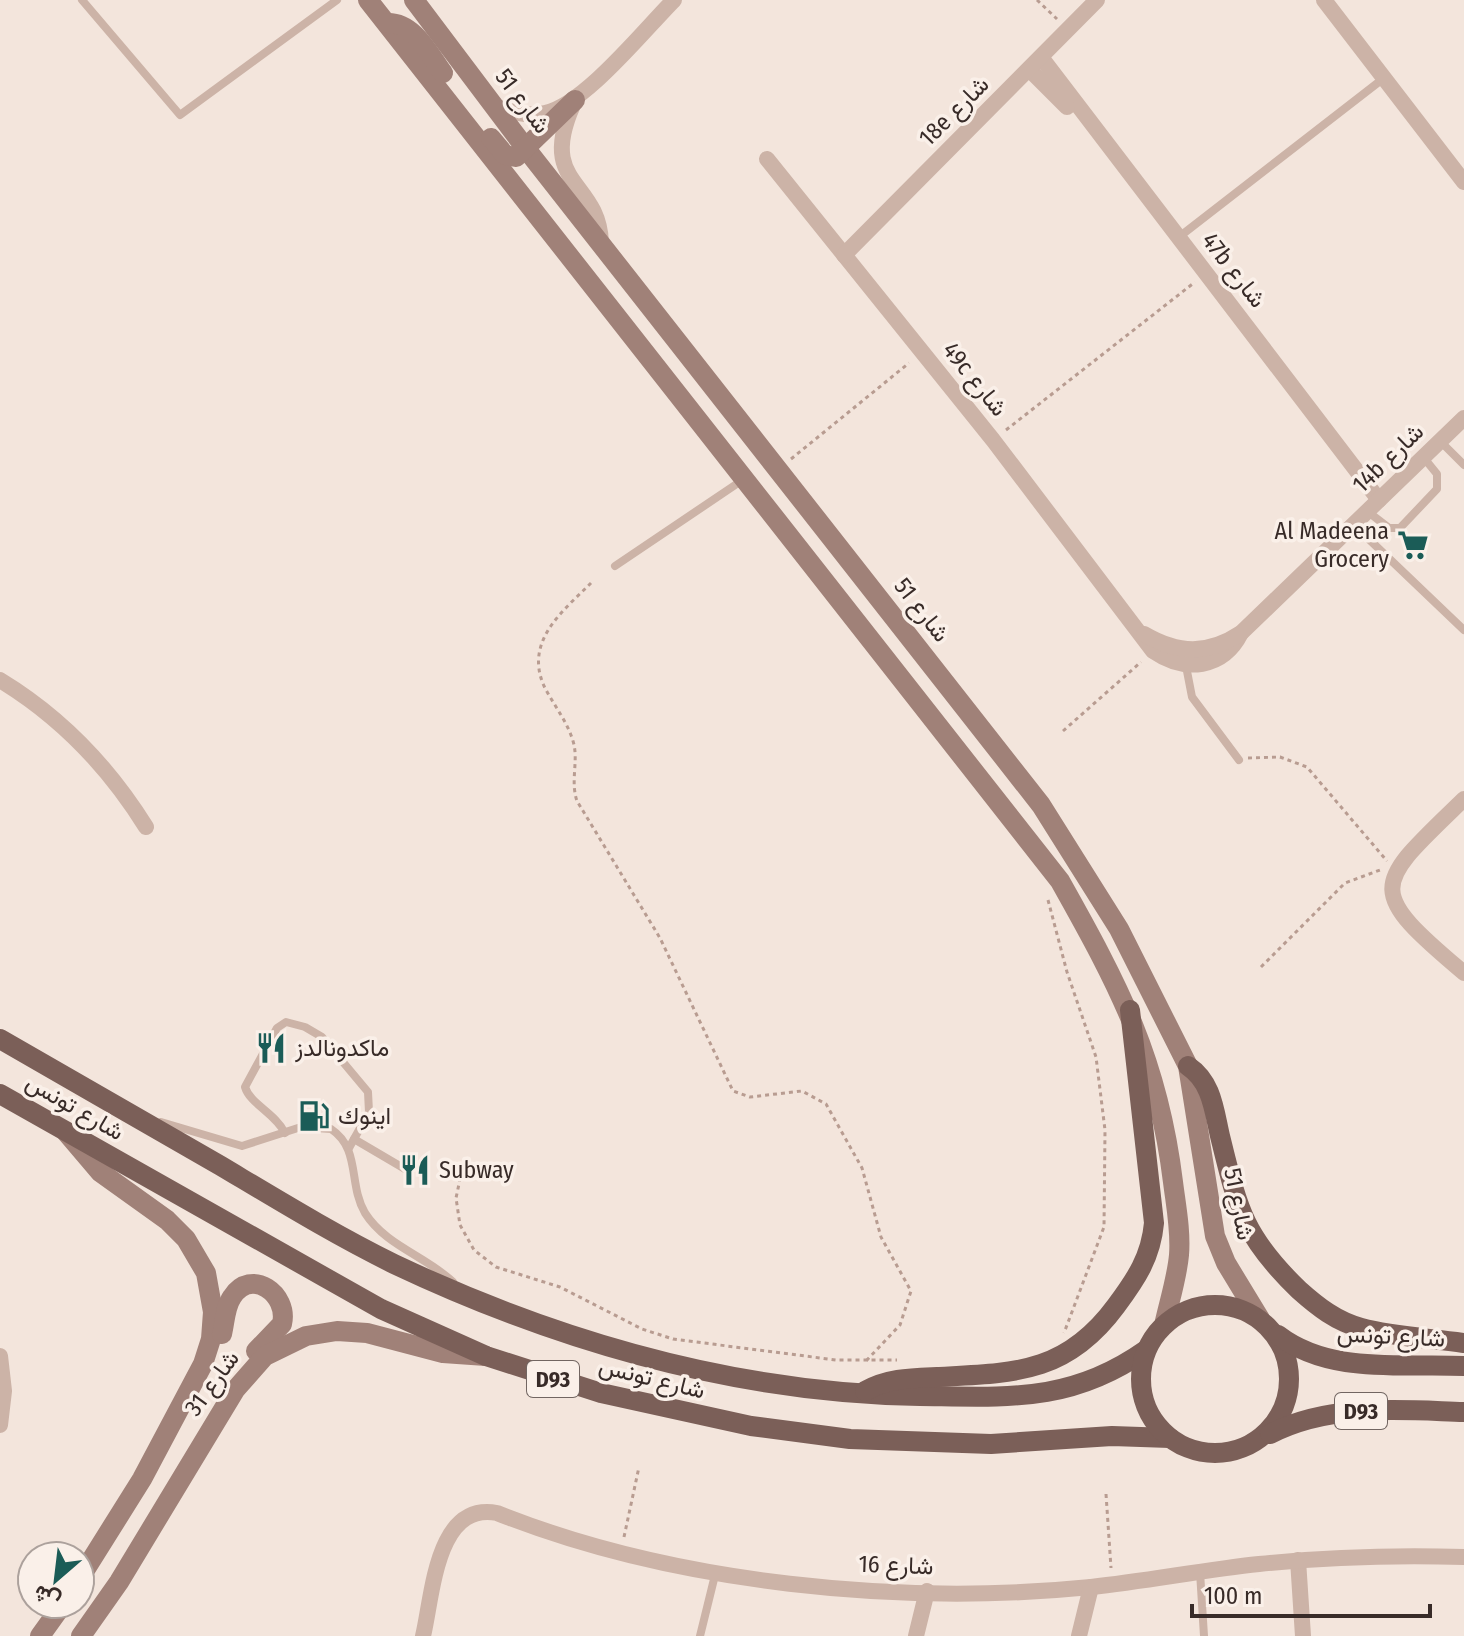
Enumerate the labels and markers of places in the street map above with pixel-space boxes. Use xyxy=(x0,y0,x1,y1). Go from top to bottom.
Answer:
place label: Al Madeena Grocery xyxy=(1275,517,1389,573)
supermarket icon: Al Madeena Grocery xyxy=(1396,528,1430,562)
restaurant icon: ماكدونالدز xyxy=(254,1031,288,1065)
place label: ماكدونالدز xyxy=(294,1034,389,1063)
fuel station icon: اينوك xyxy=(297,1099,331,1133)
place label: اينوك xyxy=(338,1102,391,1131)
restaurant icon: Subway xyxy=(398,1153,432,1187)
place label: Subway xyxy=(439,1156,514,1184)

